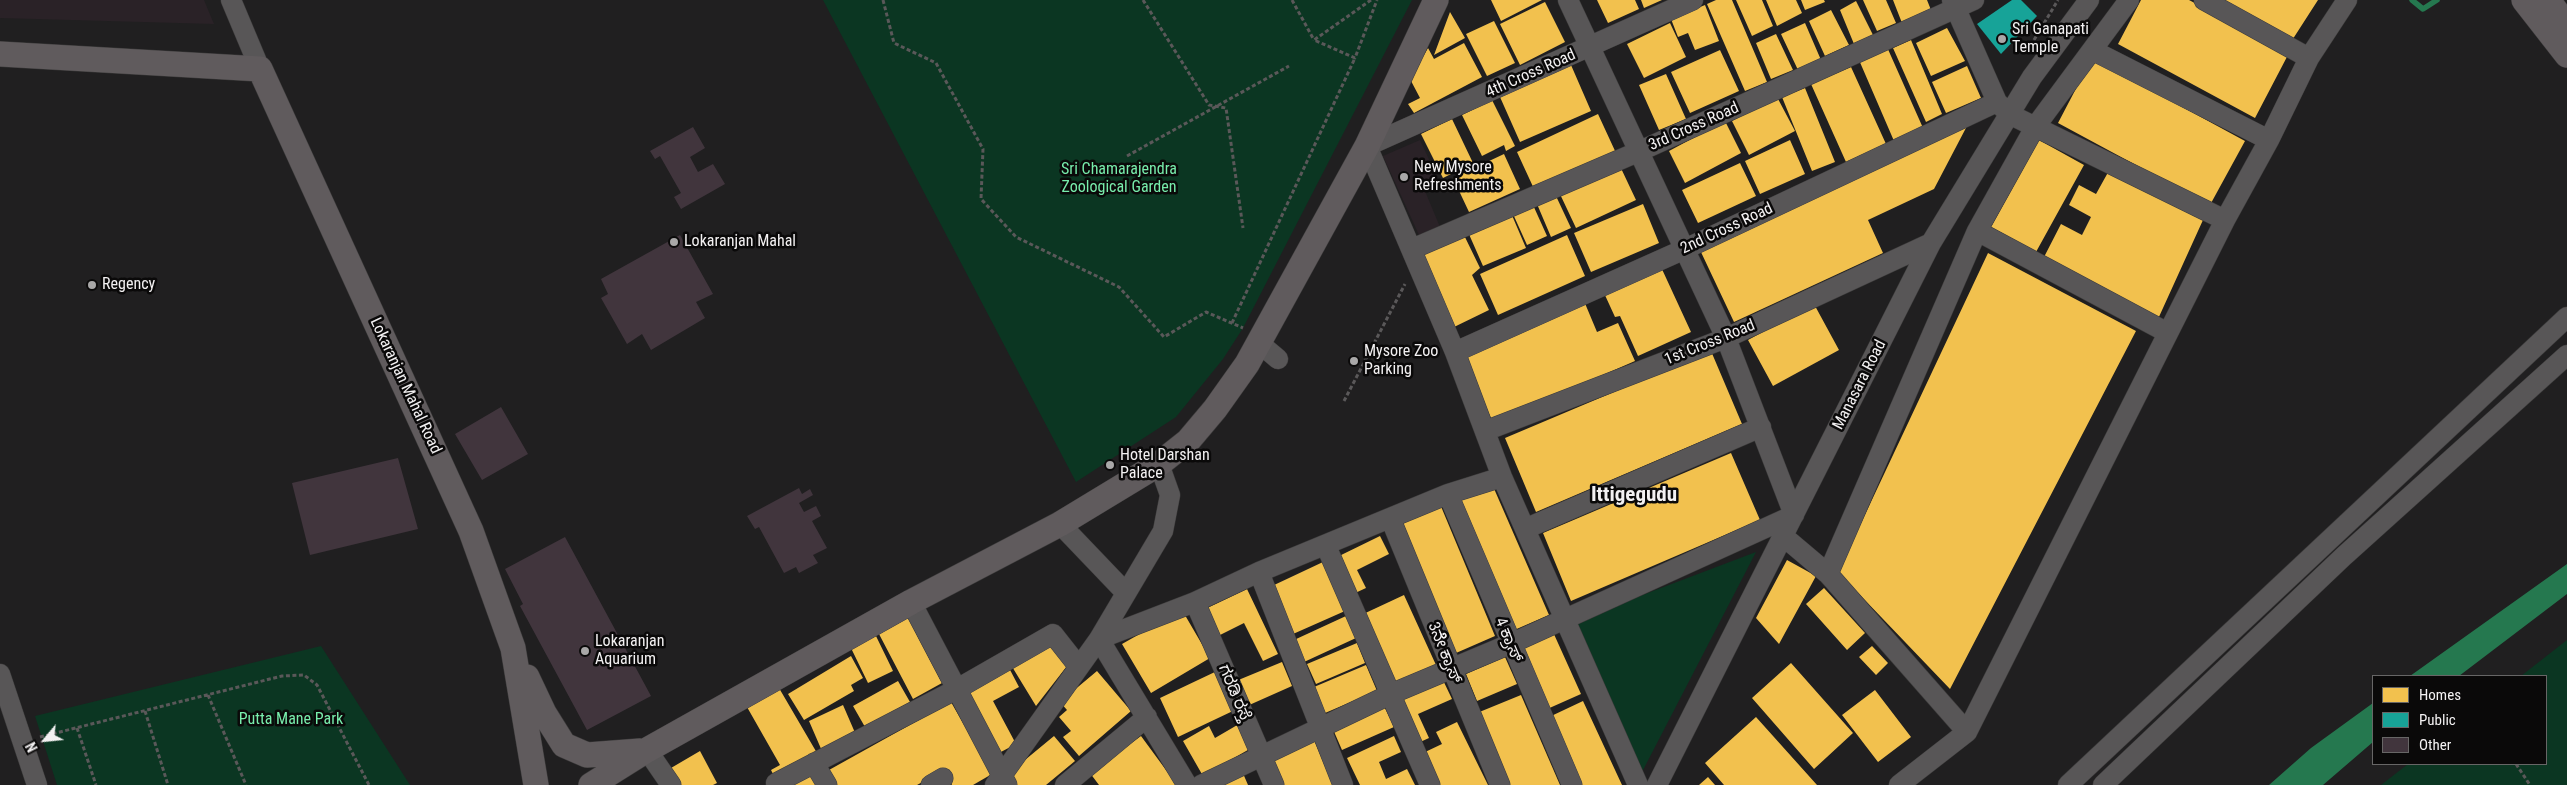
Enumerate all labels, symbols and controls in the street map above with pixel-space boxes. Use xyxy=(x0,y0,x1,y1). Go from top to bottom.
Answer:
place label: Sri Ganapati Temple xyxy=(2012,20,2089,58)
marker: Sri Ganapati Temple xyxy=(1996,33,2008,45)
street label: 4th Cross Road xyxy=(1483,46,1579,102)
street label: 3rd Cross Road xyxy=(1646,99,1742,155)
place label: New Mysore Refreshments xyxy=(1414,158,1502,196)
park label: Sri Chamarajendra Zoological Garden xyxy=(1061,160,1177,198)
marker: New Mysore Refreshments xyxy=(1398,171,1410,183)
street label: 2nd Cross Road xyxy=(1678,199,1776,259)
place label: Lokaranjan Mahal xyxy=(684,232,796,252)
marker: Lokaranjan Mahal xyxy=(668,236,680,248)
place label: Regency xyxy=(102,275,155,295)
marker: Regency xyxy=(86,279,98,291)
street label: Lokaranjan Mahal Road xyxy=(365,315,445,457)
street label: 1st Cross Road xyxy=(1662,316,1758,370)
street label: Manasara Road xyxy=(1829,337,1891,433)
place label: Mysore Zoo Parking xyxy=(1364,342,1438,380)
marker: Mysore Zoo Parking xyxy=(1348,355,1360,367)
place label: Hotel Darshan Palace xyxy=(1120,446,1210,484)
marker: Hotel Darshan Palace xyxy=(1104,459,1116,471)
district label: Ittigegudu xyxy=(1591,483,1677,509)
street label: 4 ಕ್ರಾಸ್ xyxy=(1490,615,1526,665)
street label: 3ನೆೇ ಕ್ರಾಸ್ xyxy=(1423,620,1465,686)
place label: Lokaranjan Aquarium xyxy=(595,632,664,670)
marker: Lokaranjan Aquarium xyxy=(579,645,591,657)
street label: ಗರಡಿ ರಸ್ತೆ xyxy=(1214,662,1254,724)
legend xyxy=(2372,675,2547,765)
text: Homes xyxy=(2419,686,2461,704)
park label: Putta Mane Park xyxy=(239,710,343,730)
text: Public xyxy=(2419,711,2456,729)
north arrow xyxy=(20,715,70,765)
text: Other xyxy=(2419,736,2451,754)
text: N xyxy=(23,740,41,755)

